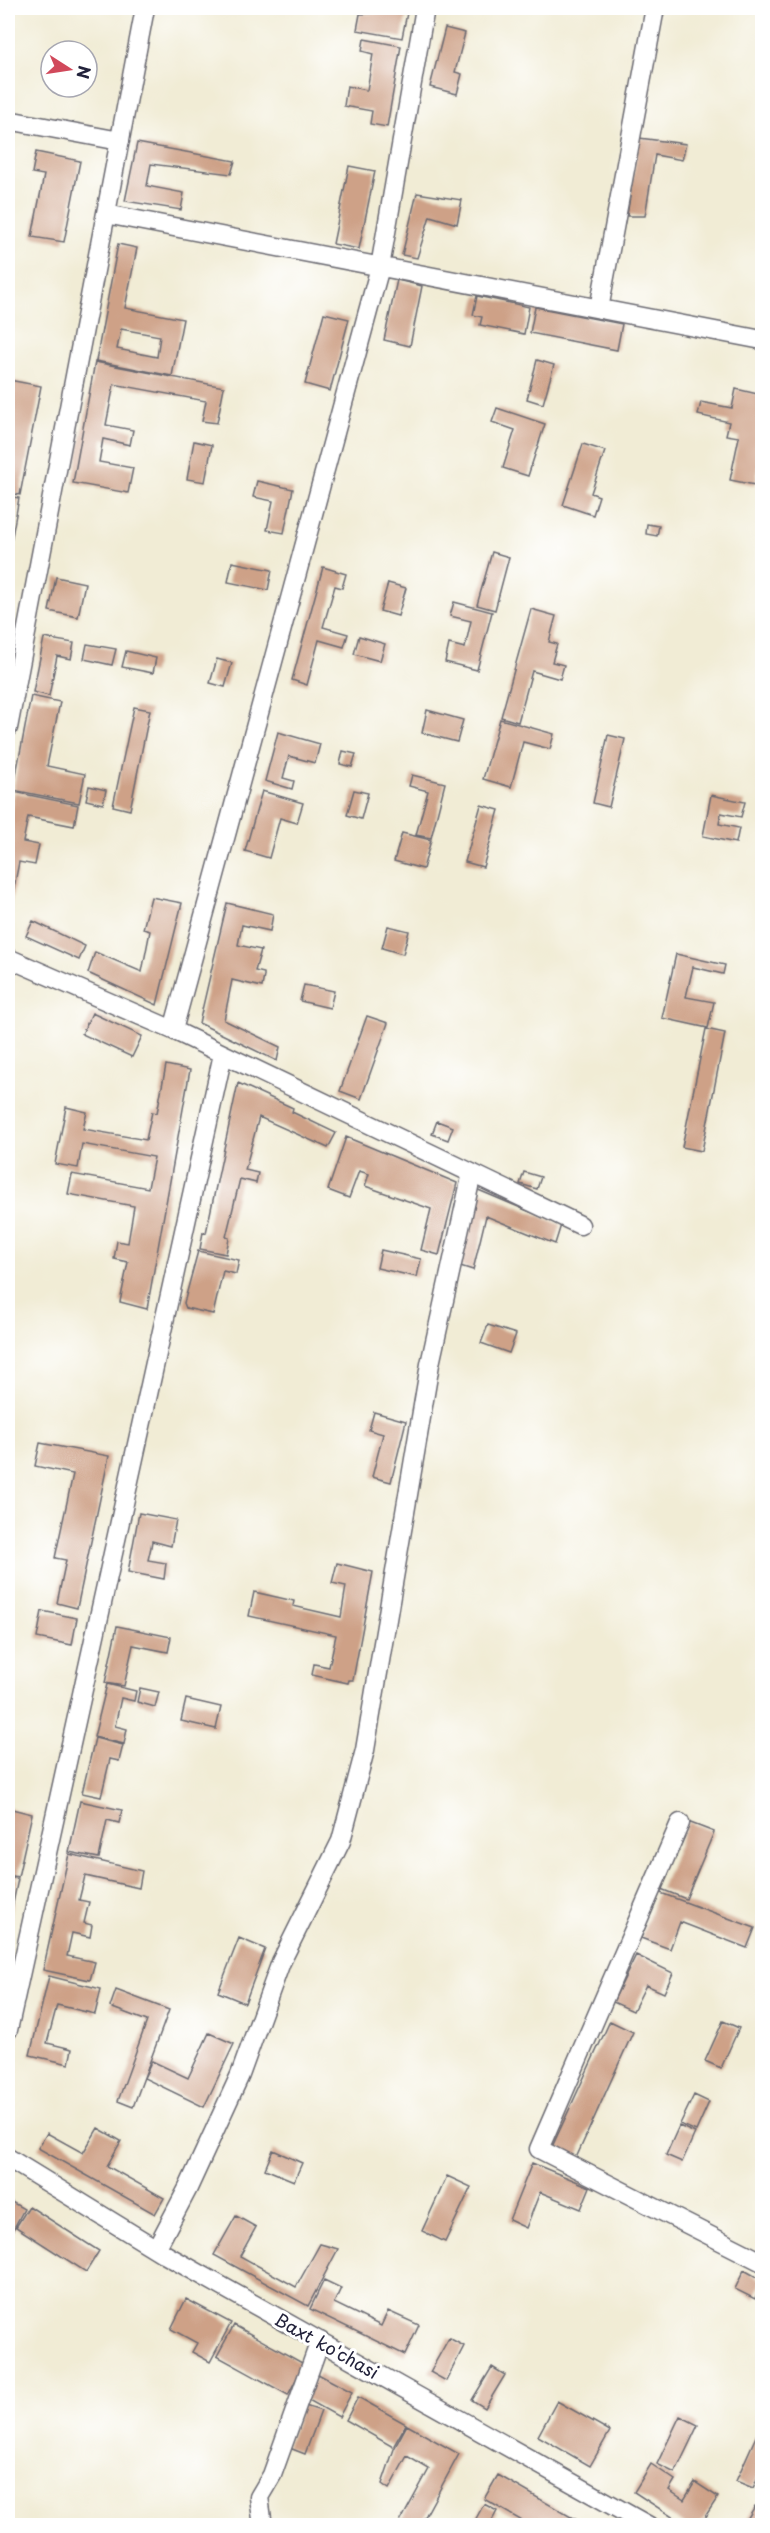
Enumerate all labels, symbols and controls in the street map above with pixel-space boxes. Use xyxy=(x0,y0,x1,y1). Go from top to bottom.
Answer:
north arrow xyxy=(39,39,99,99)
text: N xyxy=(72,64,98,81)
street label: Baxt ko'chasi xyxy=(270,2305,384,2385)

